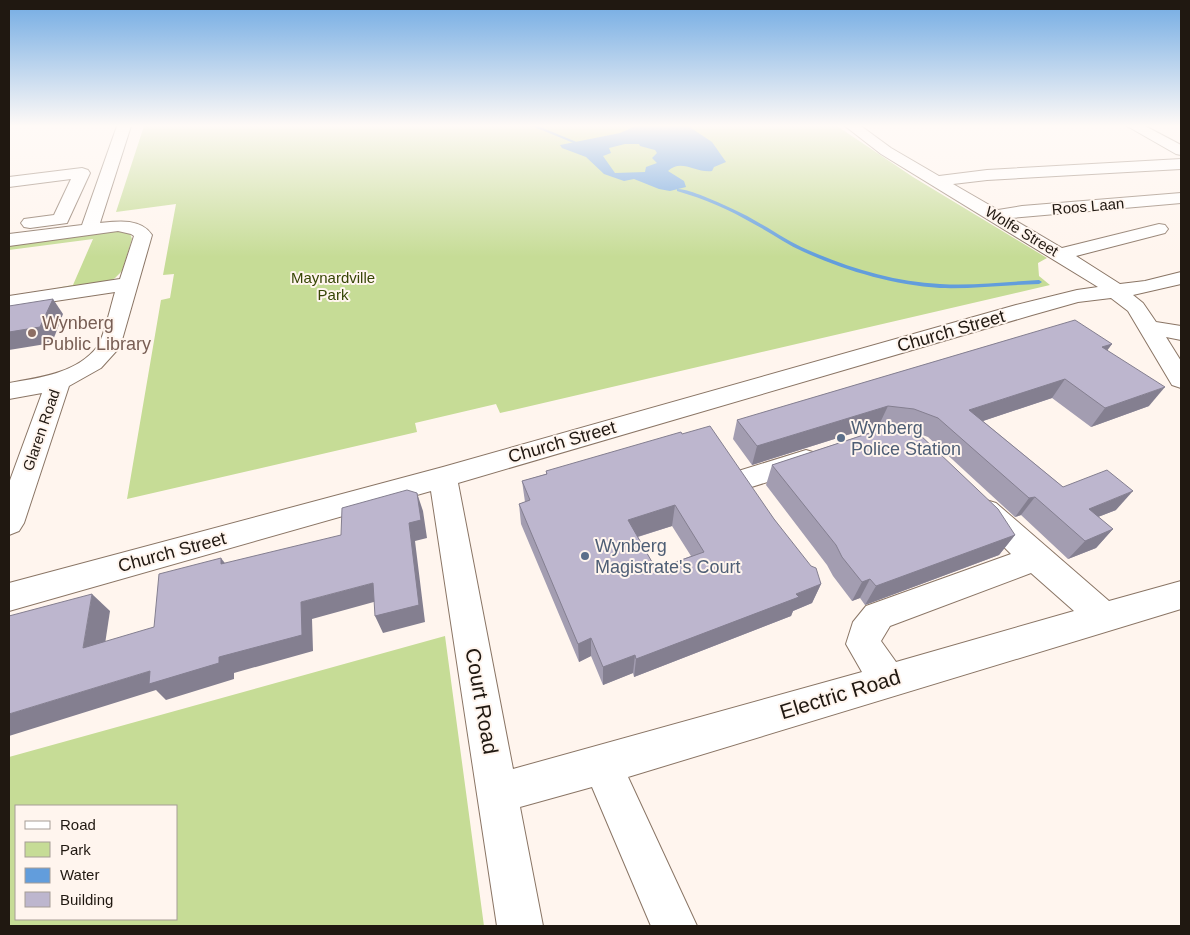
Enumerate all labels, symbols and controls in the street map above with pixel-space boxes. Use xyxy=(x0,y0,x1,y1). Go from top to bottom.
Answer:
street label: Roos Laan xyxy=(1051,194,1125,218)
street label: Wolfe Street xyxy=(982,203,1062,260)
park label: Maynardville Park xyxy=(291,269,375,303)
street label: Church Street xyxy=(895,306,1007,356)
place label: Wynberg Public Library xyxy=(42,313,151,354)
marker: Wynberg Public Library xyxy=(26,327,38,339)
street label: Glaren Road xyxy=(19,387,63,473)
street label: Church Street xyxy=(506,417,618,467)
place label: Wynberg Police Station xyxy=(851,418,961,459)
marker: Wynberg Police Station xyxy=(835,432,847,444)
street label: Church Street xyxy=(116,528,228,576)
place label: Wynberg Magistrate's Court xyxy=(595,536,741,577)
marker: Wynberg Magistrate's Court xyxy=(579,550,591,562)
street label: Court Road xyxy=(461,646,503,756)
street label: Electric Road xyxy=(777,665,903,723)
legend xyxy=(15,805,178,920)
text: Road xyxy=(60,816,96,833)
text: Park xyxy=(60,841,91,858)
text: Water xyxy=(60,866,99,883)
text: Building xyxy=(60,891,113,908)

